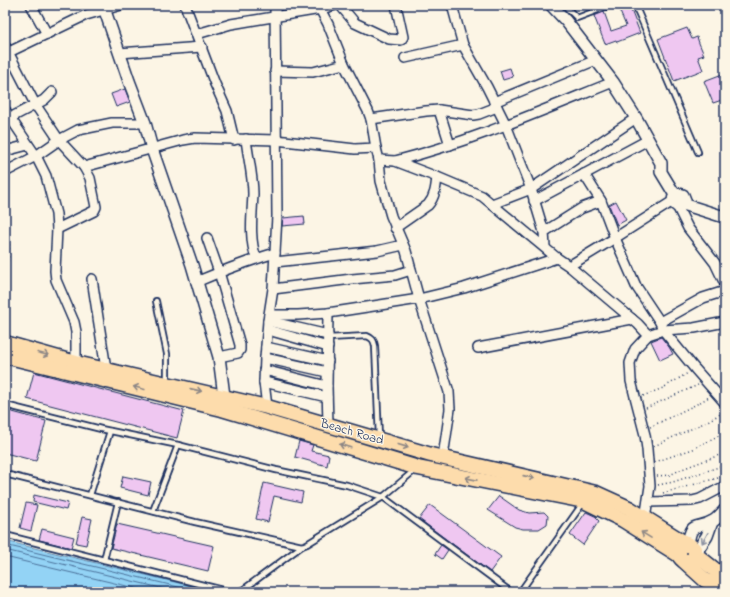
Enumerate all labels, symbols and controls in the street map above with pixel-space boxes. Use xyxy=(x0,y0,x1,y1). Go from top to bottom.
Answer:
one-way arrow xyxy=(36,350,49,358)
one-way arrow xyxy=(133,384,146,392)
one-way arrow xyxy=(190,387,203,394)
street label: Beach Road xyxy=(317,414,387,450)
one-way arrow xyxy=(339,442,352,449)
one-way arrow xyxy=(396,443,409,450)
one-way arrow xyxy=(522,473,535,481)
one-way arrow xyxy=(465,474,478,482)
one-way arrow xyxy=(640,530,652,538)
one-way arrow xyxy=(700,532,708,544)

